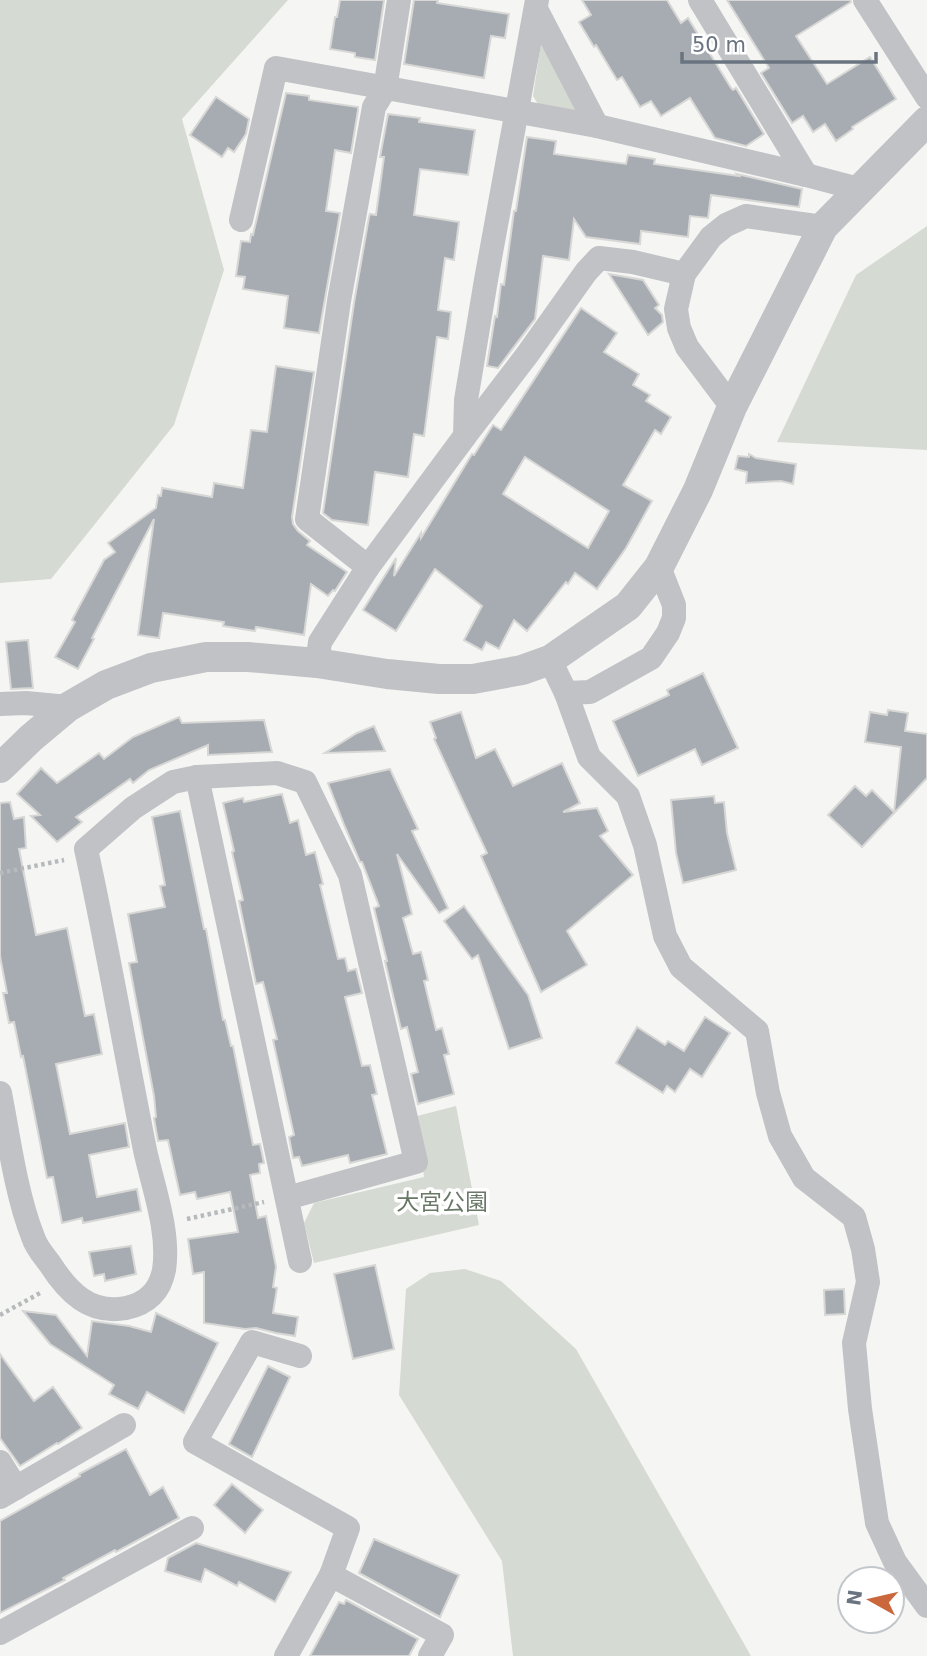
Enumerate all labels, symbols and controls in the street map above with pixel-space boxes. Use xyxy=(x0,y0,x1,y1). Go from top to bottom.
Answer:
scale bar xyxy=(682,21,876,65)
text: 50 m xyxy=(692,33,746,57)
park label: 大宮公園 xyxy=(396,1189,488,1215)
north arrow xyxy=(836,1565,906,1635)
text: N xyxy=(842,1588,866,1607)

